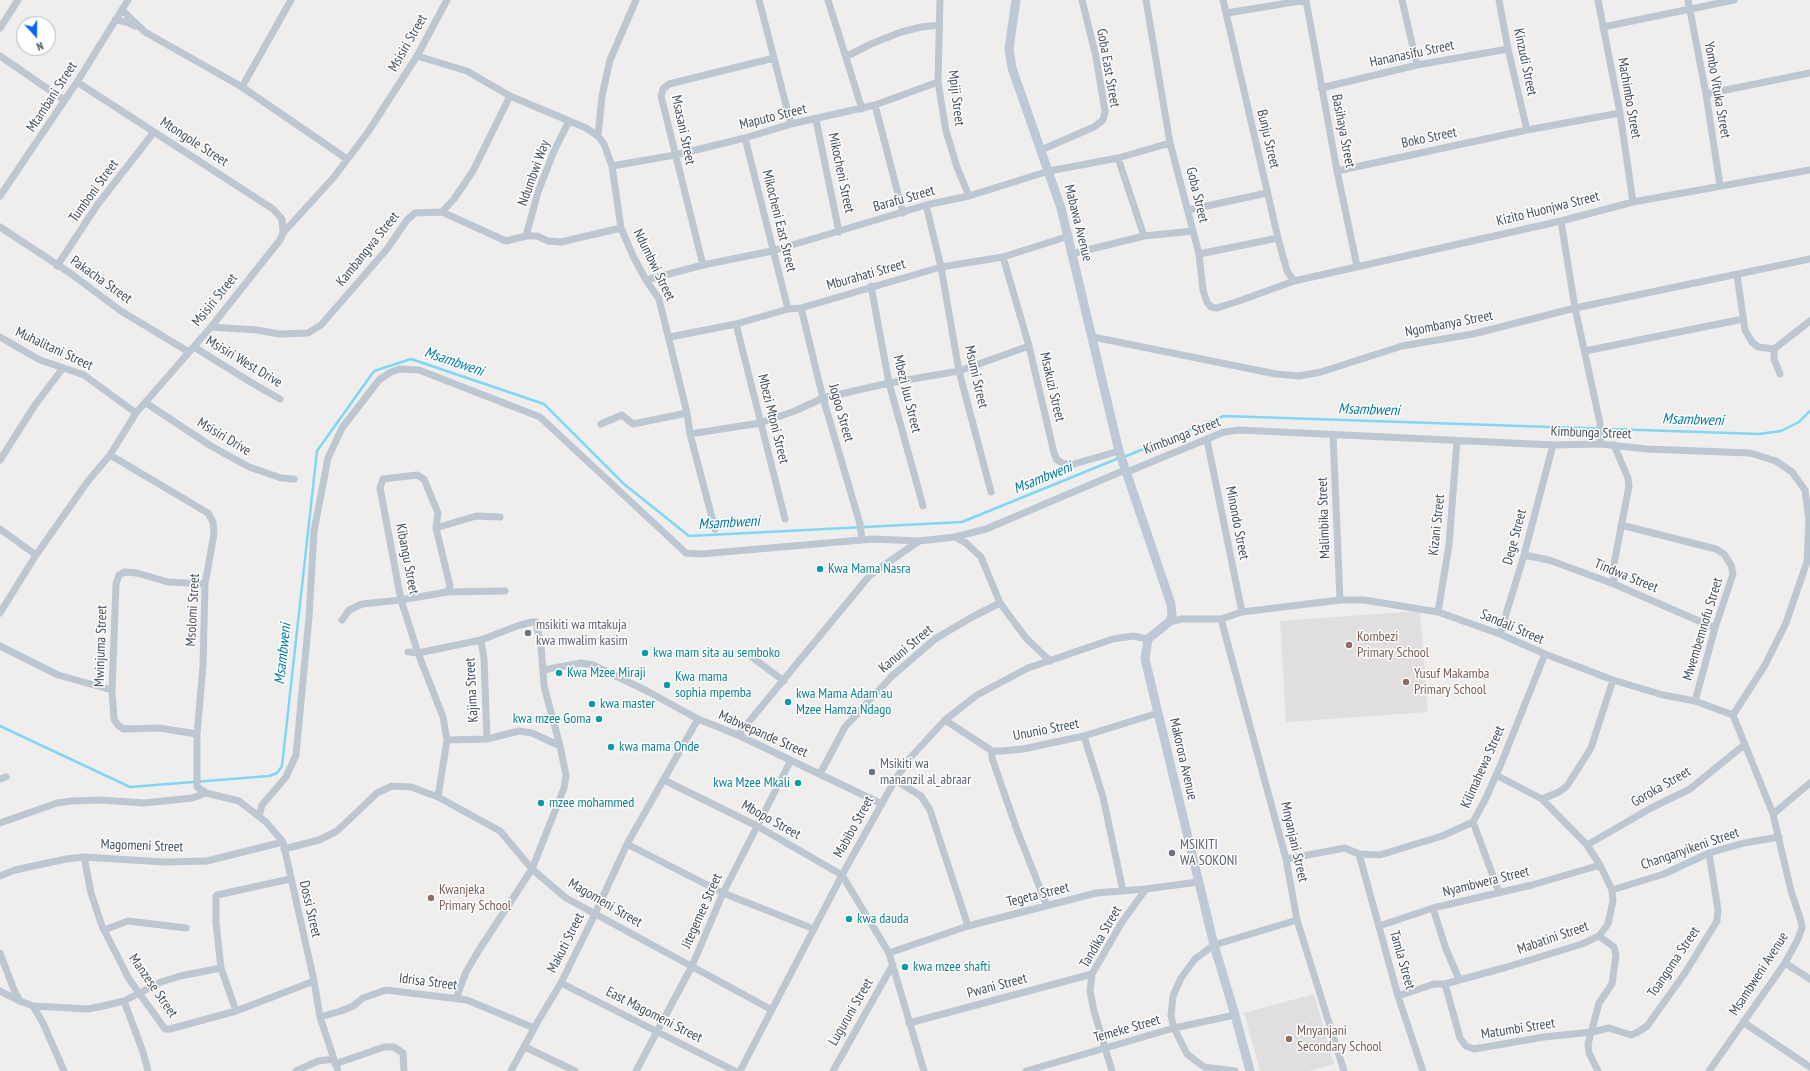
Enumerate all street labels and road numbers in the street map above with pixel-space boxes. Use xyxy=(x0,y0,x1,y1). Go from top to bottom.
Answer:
street label: Msisiri Street xyxy=(385,11,431,75)
street label: Goba East Street xyxy=(1093,27,1123,109)
street label: Kinzudi Street xyxy=(1510,27,1540,97)
street label: Hananasifu Street xyxy=(1368,37,1456,71)
street label: Yombo Vituka Street xyxy=(1700,40,1734,140)
street label: Machimbo Street xyxy=(1614,56,1644,140)
street label: Mtambani Street xyxy=(23,59,81,135)
street label: Mpiji Street xyxy=(944,69,968,127)
street label: Basihaya Street xyxy=(1328,93,1358,169)
street label: Msasani Street xyxy=(667,94,699,166)
street label: Maputo Street xyxy=(738,101,808,133)
street label: Bunju Street xyxy=(1253,108,1283,170)
street label: Mtongole Street xyxy=(157,114,231,170)
street label: Boko Street xyxy=(1400,124,1458,152)
street label: Mikocheni Street xyxy=(824,131,858,215)
street label: Ndumbwi Way xyxy=(514,138,554,208)
street label: Tumboni Street xyxy=(66,156,122,226)
street label: Goba Street xyxy=(1182,166,1212,224)
street label: Mikocheni East Street xyxy=(758,168,800,274)
street label: Barafu Street xyxy=(871,182,937,216)
street label: Mabawa Avenue xyxy=(1060,183,1096,263)
street label: Kizito Huonjwa Street xyxy=(1495,188,1601,230)
street label: Kambangwa Street xyxy=(333,208,403,290)
street label: Ndumbwi Street xyxy=(629,226,679,304)
street label: Pakacha Street xyxy=(67,253,135,307)
street label: Mburahati Street xyxy=(825,256,907,294)
street label: Msisiri Street xyxy=(189,270,241,330)
street label: Ngombanya Street xyxy=(1404,307,1494,341)
street label: Muhalitani Street xyxy=(13,324,95,374)
street label: Msisiri West Drive xyxy=(203,333,285,391)
street label: Msumi Street xyxy=(961,344,991,410)
street label: Msakuzi Street xyxy=(1036,351,1068,423)
street label: Mbezi Juu Street xyxy=(889,354,925,434)
street label: Mbezi Mtoni Street xyxy=(754,373,792,465)
street label: Jogoo Street xyxy=(825,382,857,444)
street label: Msisiri Drive xyxy=(194,414,254,460)
street label: Kimbunga Street xyxy=(1141,414,1223,458)
street label: Kimbunga Street xyxy=(1550,423,1632,443)
street label: Malimbika Street xyxy=(1314,477,1334,559)
street label: Minondo Street xyxy=(1222,485,1252,561)
street label: Kizani Street xyxy=(1425,493,1449,557)
street label: Dege Street xyxy=(1500,507,1530,567)
street label: Kibangu Street xyxy=(392,522,422,596)
street label: Tindwa Street xyxy=(1592,556,1660,596)
street label: Msolomi Street xyxy=(183,573,203,647)
street label: Mwembemnofu Street xyxy=(1679,576,1727,682)
street label: Mwinjuma Street xyxy=(91,605,111,687)
street label: Sandali Street xyxy=(1478,606,1546,648)
street label: Kanuni Street xyxy=(875,621,937,677)
street label: Kajima Street xyxy=(462,657,482,723)
street label: Mabwepande Street xyxy=(716,707,810,761)
street label: Ununio Street xyxy=(1012,715,1080,745)
street label: Makorora Avenue xyxy=(1165,716,1201,802)
street label: Kilimahewa Street xyxy=(1457,723,1509,811)
street label: Goroka Street xyxy=(1628,763,1694,811)
street label: Mabibo Street xyxy=(830,793,878,861)
street label: Mbopo Street xyxy=(738,797,804,843)
street label: Mnyanjani Street xyxy=(1277,800,1311,884)
street label: Changanyikeni Street xyxy=(1639,824,1741,874)
street label: Magomeni Street xyxy=(100,836,184,856)
street label: Nyambwera Street xyxy=(1441,863,1531,901)
street label: Jitegemee Street xyxy=(678,871,726,951)
street label: Magomeni Street xyxy=(565,875,645,931)
street label: Dossi Street xyxy=(295,879,325,939)
street label: Tegeta Street xyxy=(1005,879,1071,911)
street label: Tandika Street xyxy=(1077,903,1125,971)
street label: Makuti Street xyxy=(544,910,588,976)
street label: Mabatini Street xyxy=(1515,918,1591,958)
street label: Toangoma Street xyxy=(1644,924,1704,1000)
street label: Tamla Street xyxy=(1386,929,1418,991)
street label: Msambweni Avenue xyxy=(1726,929,1792,1019)
street label: Manzese Street xyxy=(125,951,181,1021)
street label: Idrisa Street xyxy=(398,970,458,994)
street label: Pwani Street xyxy=(965,970,1029,1002)
street label: Luguruni Street xyxy=(825,975,877,1049)
street label: East Magomeni Street xyxy=(603,983,705,1047)
street label: Temeke Street xyxy=(1092,1011,1162,1047)
street label: Matumbi Street xyxy=(1480,1015,1556,1043)

